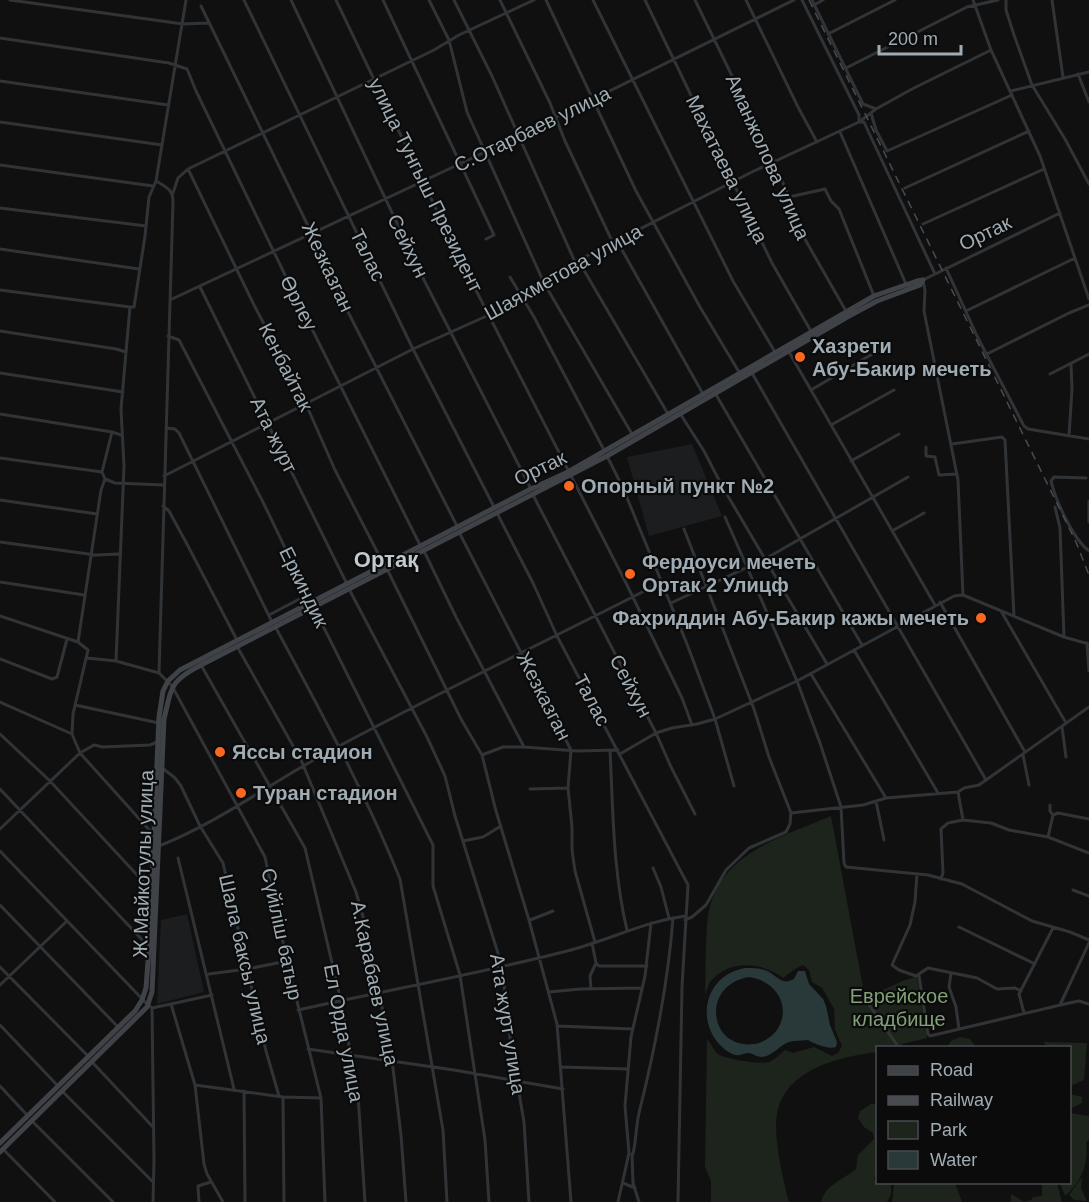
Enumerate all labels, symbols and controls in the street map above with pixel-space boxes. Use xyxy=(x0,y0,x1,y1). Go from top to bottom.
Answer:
scale bar xyxy=(879,18,962,56)
text: 200 m xyxy=(888,29,938,49)
street label: Аманжолова улица xyxy=(722,71,815,244)
street label: улица Тунгыш Президент xyxy=(365,74,487,296)
street label: С.Отарбаев улица xyxy=(450,81,615,176)
street label: Махатаева улица xyxy=(682,92,773,247)
street label: Сейхун xyxy=(383,211,433,281)
street label: Ортак xyxy=(955,211,1015,255)
street label: Жезказган xyxy=(298,219,358,315)
street label: Шаяхметова улица xyxy=(480,219,646,324)
street label: Талас xyxy=(346,225,390,285)
street label: Өрлеу xyxy=(276,272,322,334)
street label: Кенбайтак xyxy=(254,319,318,415)
place label: Хазрети Абу-Бакир мечеть xyxy=(812,335,992,380)
marker: Хазрети Абу-Бакир мечеть xyxy=(793,350,807,364)
street label: Ата журт xyxy=(246,393,302,477)
street label: Ортак xyxy=(510,446,570,490)
place label: Опорный пункт №2 xyxy=(581,475,774,497)
marker: Опорный пункт №2 xyxy=(562,479,576,493)
street label: Еркиндик xyxy=(275,543,333,631)
district label: Ортақ xyxy=(354,547,419,572)
place label: Фердоуси мечеть Ортак 2 Улицф xyxy=(642,551,816,596)
marker: Фердоуси мечеть Ортак 2 Улицф xyxy=(623,567,637,581)
place label: Фахриддин Абу-Бакир кажы мечеть xyxy=(612,607,969,629)
marker: Фахриддин Абу-Бакир кажы мечеть xyxy=(974,611,988,625)
street label: Жезказган xyxy=(512,648,576,744)
street label: Сейхун xyxy=(605,651,657,721)
street label: Талас xyxy=(569,670,615,730)
place label: Яссы стадион xyxy=(232,741,373,763)
marker: Яссы стадион xyxy=(213,745,227,759)
street label: Ж.Майкотулы улица xyxy=(129,769,157,959)
place label: Туран стадион xyxy=(253,782,398,804)
marker: Туран стадион xyxy=(234,786,248,800)
street label: Сүйіліш батыр xyxy=(257,866,307,1002)
street label: Шала баксы улица xyxy=(215,872,275,1047)
street label: А.Карабаев улица xyxy=(347,898,403,1068)
street label: Ата журт улица xyxy=(486,952,530,1097)
street label: Ел Орда улица xyxy=(320,962,368,1105)
park label: Еврейское кладбище xyxy=(850,985,948,1030)
legend xyxy=(876,1046,1071,1184)
text: Road xyxy=(930,1060,973,1080)
text: Railway xyxy=(930,1090,993,1110)
text: Park xyxy=(930,1120,968,1140)
text: Water xyxy=(930,1150,977,1170)

